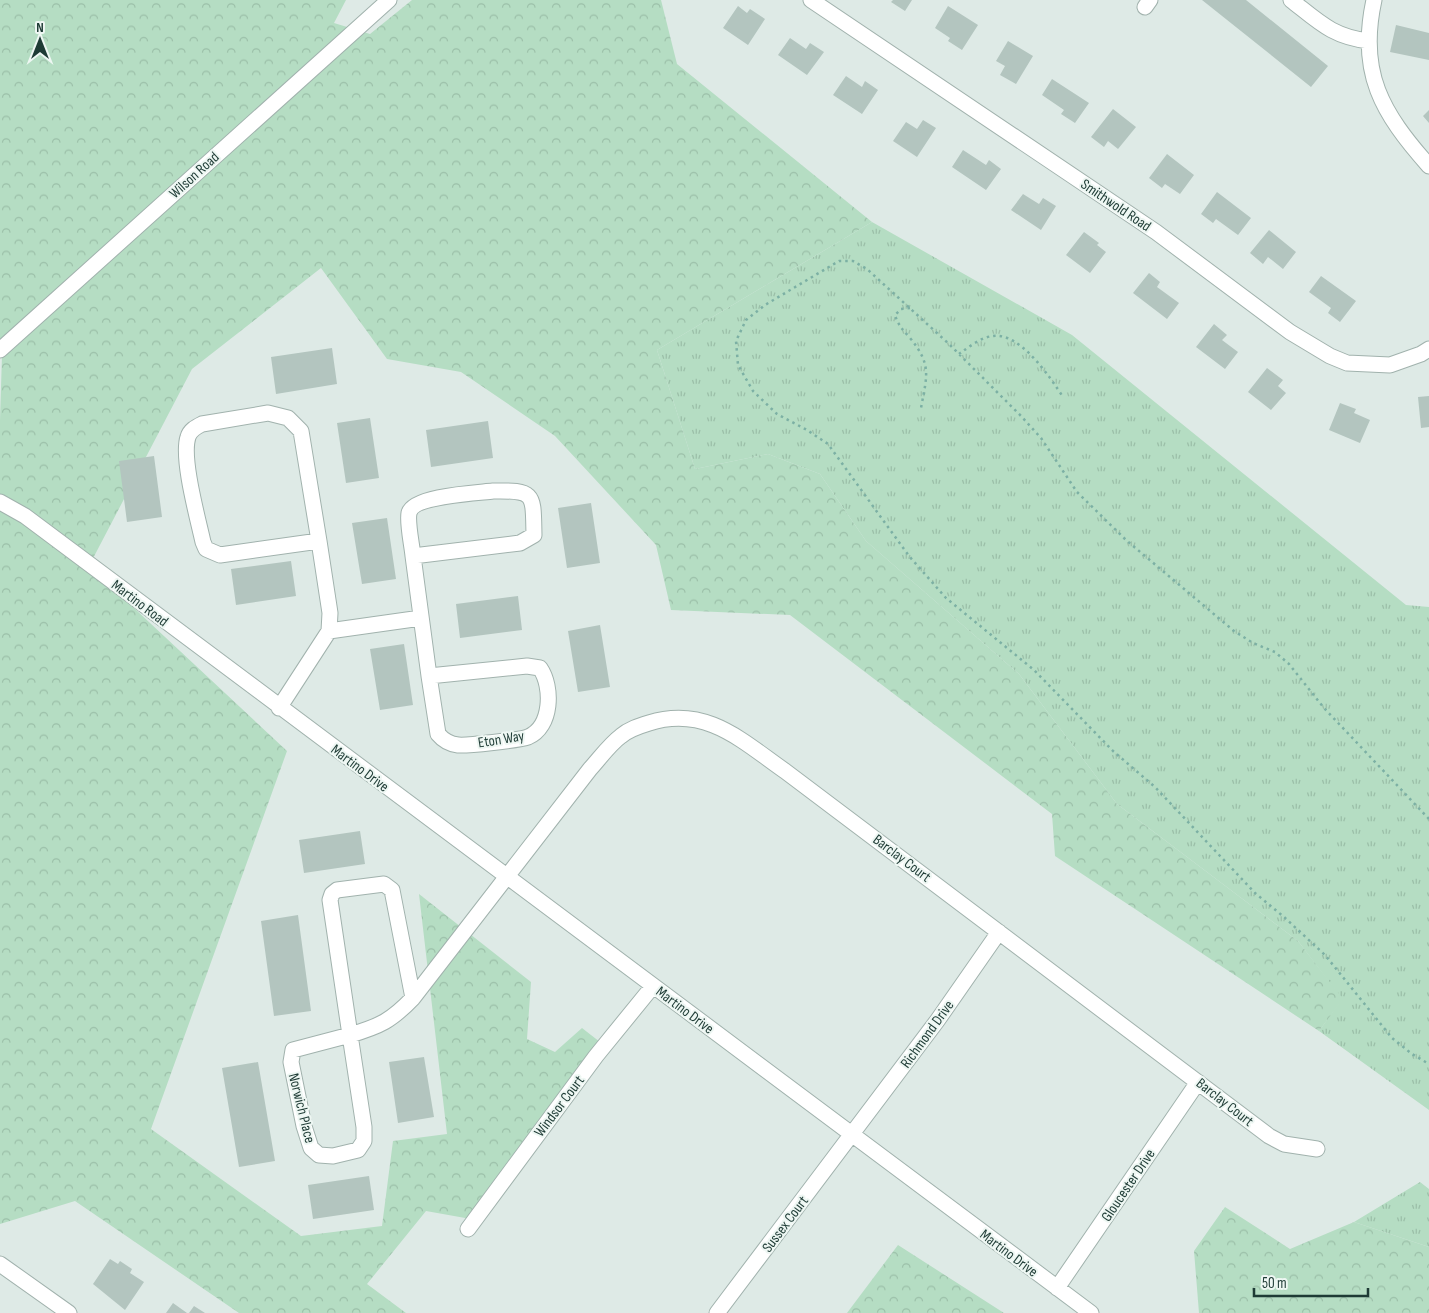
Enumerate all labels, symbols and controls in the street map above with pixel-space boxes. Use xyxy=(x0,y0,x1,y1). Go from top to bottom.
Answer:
north arrow xyxy=(15,15,65,65)
text: N xyxy=(36,19,44,36)
street label: Wilson Road xyxy=(165,148,223,203)
street label: Smithwold Road xyxy=(1077,175,1155,236)
street label: Martino Road xyxy=(107,576,172,631)
street label: Eton Way xyxy=(477,726,526,753)
street label: Martino Drive xyxy=(327,740,392,796)
street label: Barclay Court xyxy=(869,830,935,887)
street label: Martino Drive xyxy=(652,982,717,1038)
street label: Richmond Drive xyxy=(896,997,958,1072)
street label: Norwich Place xyxy=(284,1071,319,1145)
street label: Windsor Court xyxy=(530,1071,589,1141)
street label: Barclay Court xyxy=(1192,1074,1258,1131)
street label: Gloucester Drive xyxy=(1097,1145,1160,1225)
street label: Sussex Court xyxy=(758,1192,813,1256)
street label: Martino Drive xyxy=(976,1225,1041,1281)
scale bar xyxy=(1254,1266,1368,1298)
text: 50 m xyxy=(1262,1274,1287,1293)

